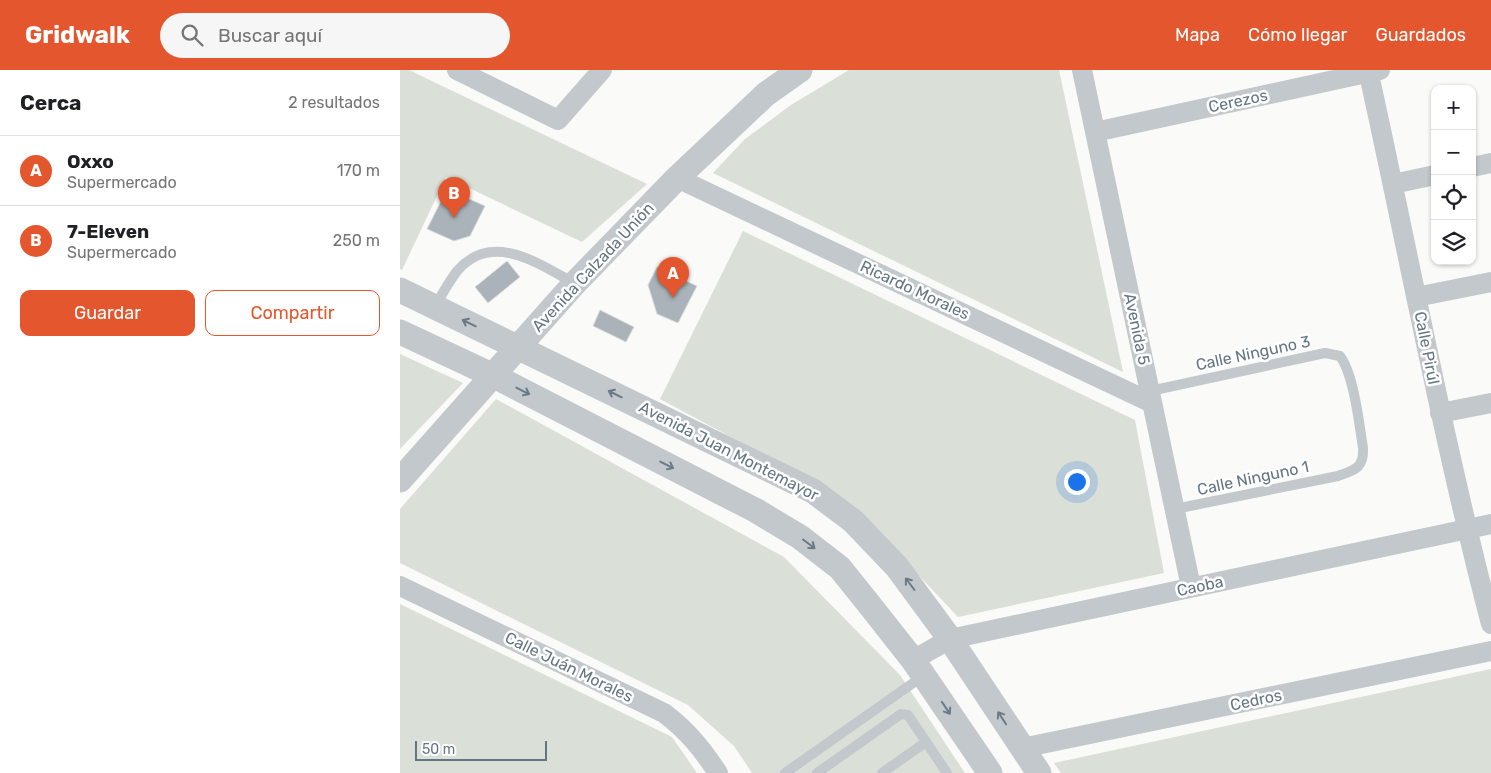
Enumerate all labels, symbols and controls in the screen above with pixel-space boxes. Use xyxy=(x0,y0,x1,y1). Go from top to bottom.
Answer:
search box xyxy=(160,13,510,58)
text: Gridwalk xyxy=(25,21,130,49)
icon: search xyxy=(178,21,206,49)
text: Buscar aquí xyxy=(218,24,322,47)
text: Mapa xyxy=(1175,24,1220,46)
text: Cómo llegar xyxy=(1248,24,1347,46)
text: Guardados xyxy=(1375,24,1466,46)
street label: Cerezos xyxy=(1207,85,1269,117)
map controls xyxy=(1431,85,1476,265)
button: + xyxy=(1431,85,1476,130)
text: Cerca xyxy=(20,90,81,115)
text: 2 resultados xyxy=(288,93,380,112)
button: − xyxy=(1431,130,1476,175)
text: Oxxo xyxy=(67,150,114,173)
text: A xyxy=(30,161,42,180)
text: 170 m xyxy=(337,161,380,180)
text: Supermercado xyxy=(67,173,177,192)
button: locate xyxy=(1431,175,1476,220)
pin: B xyxy=(438,177,470,218)
street label: Avenida Calzada Unión xyxy=(528,198,658,336)
text: 7-Eleven xyxy=(67,220,149,243)
button: layers xyxy=(1431,220,1476,265)
text: B xyxy=(30,231,42,250)
text: 250 m xyxy=(333,231,380,250)
text: Supermercado xyxy=(67,243,177,262)
street label: Ricardo Morales xyxy=(857,256,973,324)
pin: A xyxy=(657,257,689,298)
button: Guardar xyxy=(20,290,195,336)
button: Compartir xyxy=(205,290,380,336)
street label: Avenida 5 xyxy=(1120,291,1154,367)
street label: Calle Pirúl xyxy=(1411,310,1443,386)
one-way arrow xyxy=(462,318,477,327)
street label: Calle Ninguno 3 xyxy=(1194,332,1312,374)
one-way arrow xyxy=(515,387,530,396)
one-way arrow xyxy=(608,389,623,399)
street label: Avenida Juan Montemayor xyxy=(636,397,822,505)
street label: Calle Ninguno 1 xyxy=(1195,457,1311,499)
one-way arrow xyxy=(660,460,675,470)
your location xyxy=(1064,469,1090,495)
one-way arrow xyxy=(802,539,815,550)
street label: Caoba xyxy=(1175,572,1225,600)
one-way arrow xyxy=(904,578,915,591)
street label: Calle Juán Morales xyxy=(502,628,636,706)
street label: Cedros xyxy=(1228,685,1284,715)
one-way arrow xyxy=(941,701,951,715)
one-way arrow xyxy=(997,711,1007,725)
scale bar xyxy=(415,738,548,761)
text: 50 m xyxy=(422,741,455,758)

